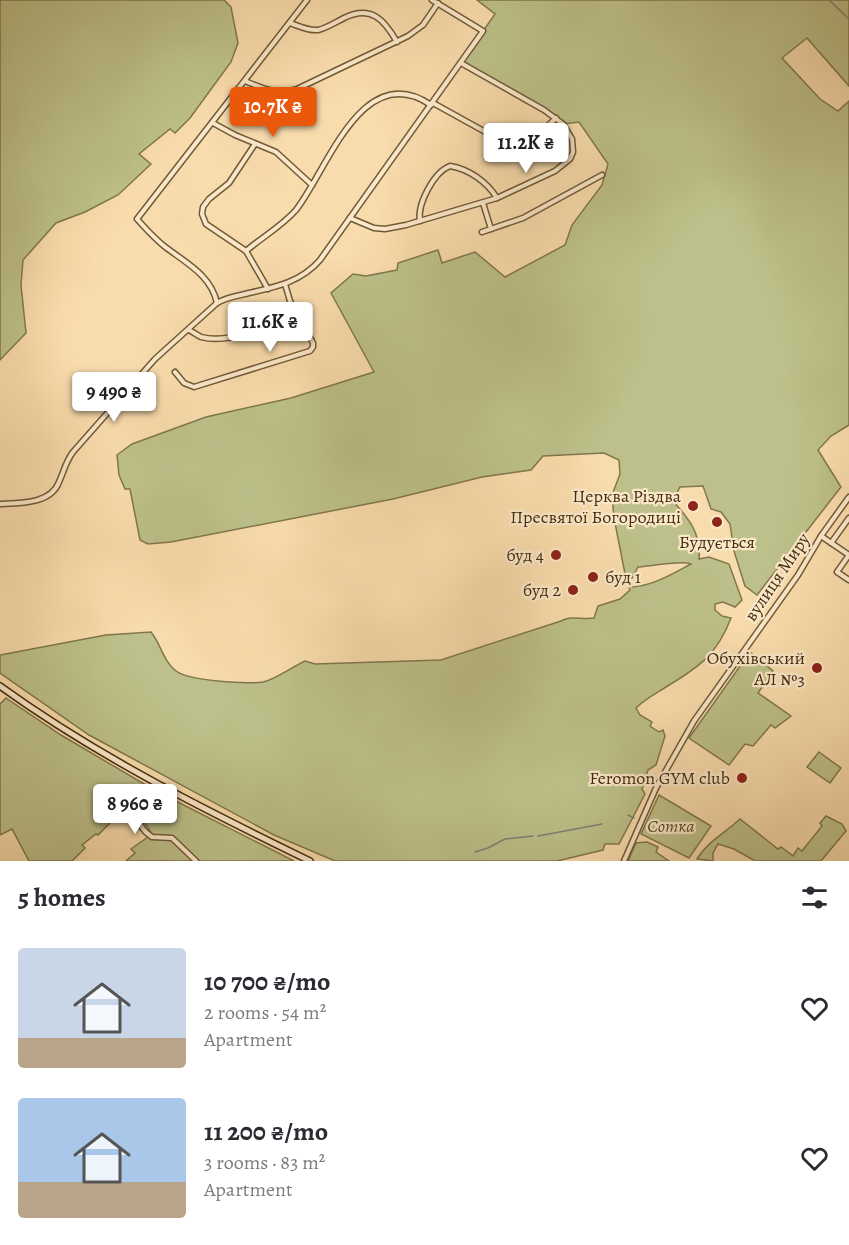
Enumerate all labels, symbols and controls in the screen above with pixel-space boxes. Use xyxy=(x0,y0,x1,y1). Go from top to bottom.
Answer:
pin: 10.7K ₴ xyxy=(218,87,328,138)
text: 10.7K ₴ xyxy=(244,93,302,120)
pin: 11.2K ₴ xyxy=(471,123,581,174)
text: 11.2K ₴ xyxy=(498,129,554,156)
pin: 11.6K ₴ xyxy=(215,302,325,353)
text: 11.6K ₴ xyxy=(242,308,298,335)
pin: 9 490 ₴ xyxy=(59,372,169,423)
text: 9 490 ₴ xyxy=(86,378,142,405)
place label: Церква Різдва Пресвятої Богородиці xyxy=(510,484,682,529)
marker: Церква Різдва Пресвятої Богородиці xyxy=(686,499,700,513)
marker: Будується xyxy=(710,515,724,529)
street label: вулиця Миру xyxy=(739,528,816,626)
place label: Будується xyxy=(679,530,755,554)
place label: буд 4 xyxy=(506,543,544,567)
marker: буд 4 xyxy=(549,548,563,562)
place label: буд 1 xyxy=(605,565,641,589)
marker: буд 1 xyxy=(586,570,600,584)
place label: буд 2 xyxy=(523,578,561,602)
marker: буд 2 xyxy=(566,583,580,597)
place label: Обухівський АЛ №3 xyxy=(707,646,805,691)
marker: Обухівський АЛ №3 xyxy=(810,661,824,675)
place label: Feromon GYM club xyxy=(589,766,730,790)
marker: Feromon GYM club xyxy=(735,771,749,785)
pin: 8 960 ₴ xyxy=(80,784,190,835)
text: 8 960 ₴ xyxy=(107,790,163,817)
park label: Сотка xyxy=(647,814,695,838)
text: 5 homes xyxy=(18,880,106,915)
icon: filters xyxy=(798,881,831,914)
text: 10 700 ₴/mo xyxy=(204,964,330,999)
icon: home xyxy=(66,972,138,1044)
icon: heart xyxy=(798,992,831,1025)
text: 2 rooms · 54 m² xyxy=(204,999,326,1026)
text: Apartment xyxy=(204,1026,293,1053)
text: 11 200 ₴/mo xyxy=(204,1114,328,1149)
icon: home xyxy=(66,1122,138,1194)
icon: heart xyxy=(798,1142,831,1175)
text: 3 rooms · 83 m² xyxy=(204,1149,325,1176)
text: Apartment xyxy=(204,1176,293,1203)

